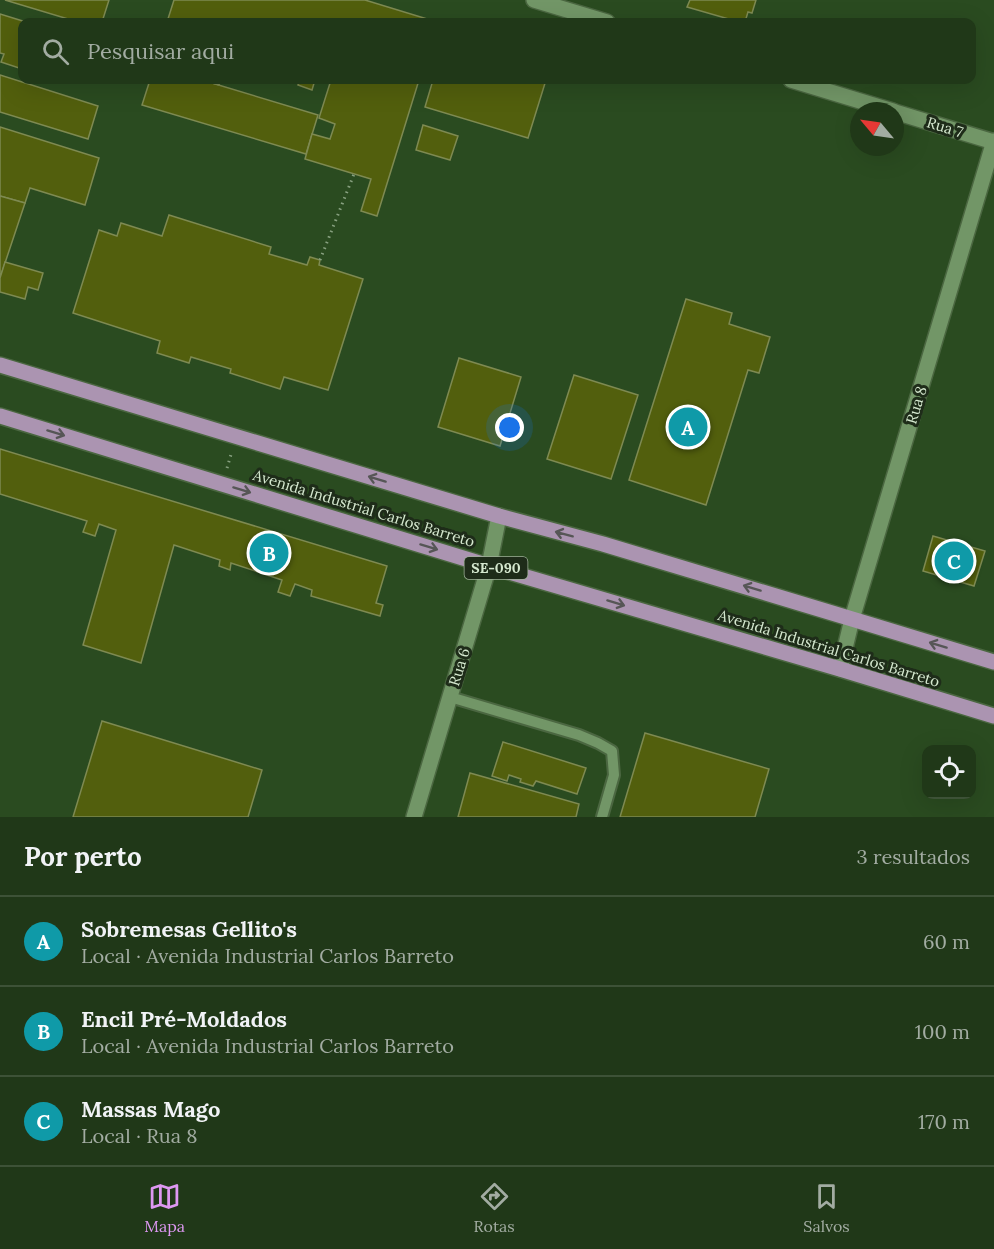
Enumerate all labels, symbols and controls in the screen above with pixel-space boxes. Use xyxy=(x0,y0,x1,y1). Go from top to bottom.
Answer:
search box xyxy=(18,18,976,84)
icon: search xyxy=(39,35,72,68)
text: Pesquisar aqui xyxy=(87,37,234,65)
north arrow xyxy=(850,102,904,156)
street label: Rua 7 xyxy=(925,113,966,142)
street label: Rua 8 xyxy=(901,384,931,426)
pin: A xyxy=(668,404,708,450)
your location xyxy=(495,413,524,442)
one-way arrow xyxy=(46,428,65,439)
street label: Avenida Industrial Carlos Barreto xyxy=(250,465,477,551)
one-way arrow xyxy=(368,473,387,484)
one-way arrow xyxy=(232,485,251,496)
one-way arrow xyxy=(555,527,574,539)
pin: B xyxy=(250,530,288,576)
pin: C xyxy=(934,538,974,584)
one-way arrow xyxy=(419,542,438,553)
road number: SE-090 xyxy=(464,557,528,579)
one-way arrow xyxy=(742,582,761,593)
one-way arrow xyxy=(606,598,625,609)
street label: Avenida Industrial Carlos Barreto xyxy=(715,605,942,691)
one-way arrow xyxy=(929,639,948,650)
street label: Rua 6 xyxy=(444,646,474,688)
map controls xyxy=(922,745,976,799)
button: locate xyxy=(922,745,976,799)
text: Por perto xyxy=(24,840,142,873)
text: 3 resultados xyxy=(857,844,970,869)
text: Sobremesas Gellito's xyxy=(81,915,297,943)
text: A xyxy=(37,929,50,954)
text: 60 m xyxy=(923,929,970,954)
text: Local · Avenida Industrial Carlos Barreto xyxy=(81,943,454,968)
text: Encil Pré-Moldados xyxy=(81,1005,287,1033)
text: B xyxy=(37,1019,50,1044)
text: 100 m xyxy=(915,1019,970,1044)
text: Local · Avenida Industrial Carlos Barreto xyxy=(81,1033,454,1058)
text: Massas Mago xyxy=(81,1095,220,1123)
text: C xyxy=(37,1109,50,1134)
text: 170 m xyxy=(918,1109,970,1134)
text: Local · Rua 8 xyxy=(81,1123,197,1148)
tab: Mapa xyxy=(144,1180,185,1236)
tab: Rotas xyxy=(474,1180,515,1236)
tab: Salvos xyxy=(803,1180,850,1236)

